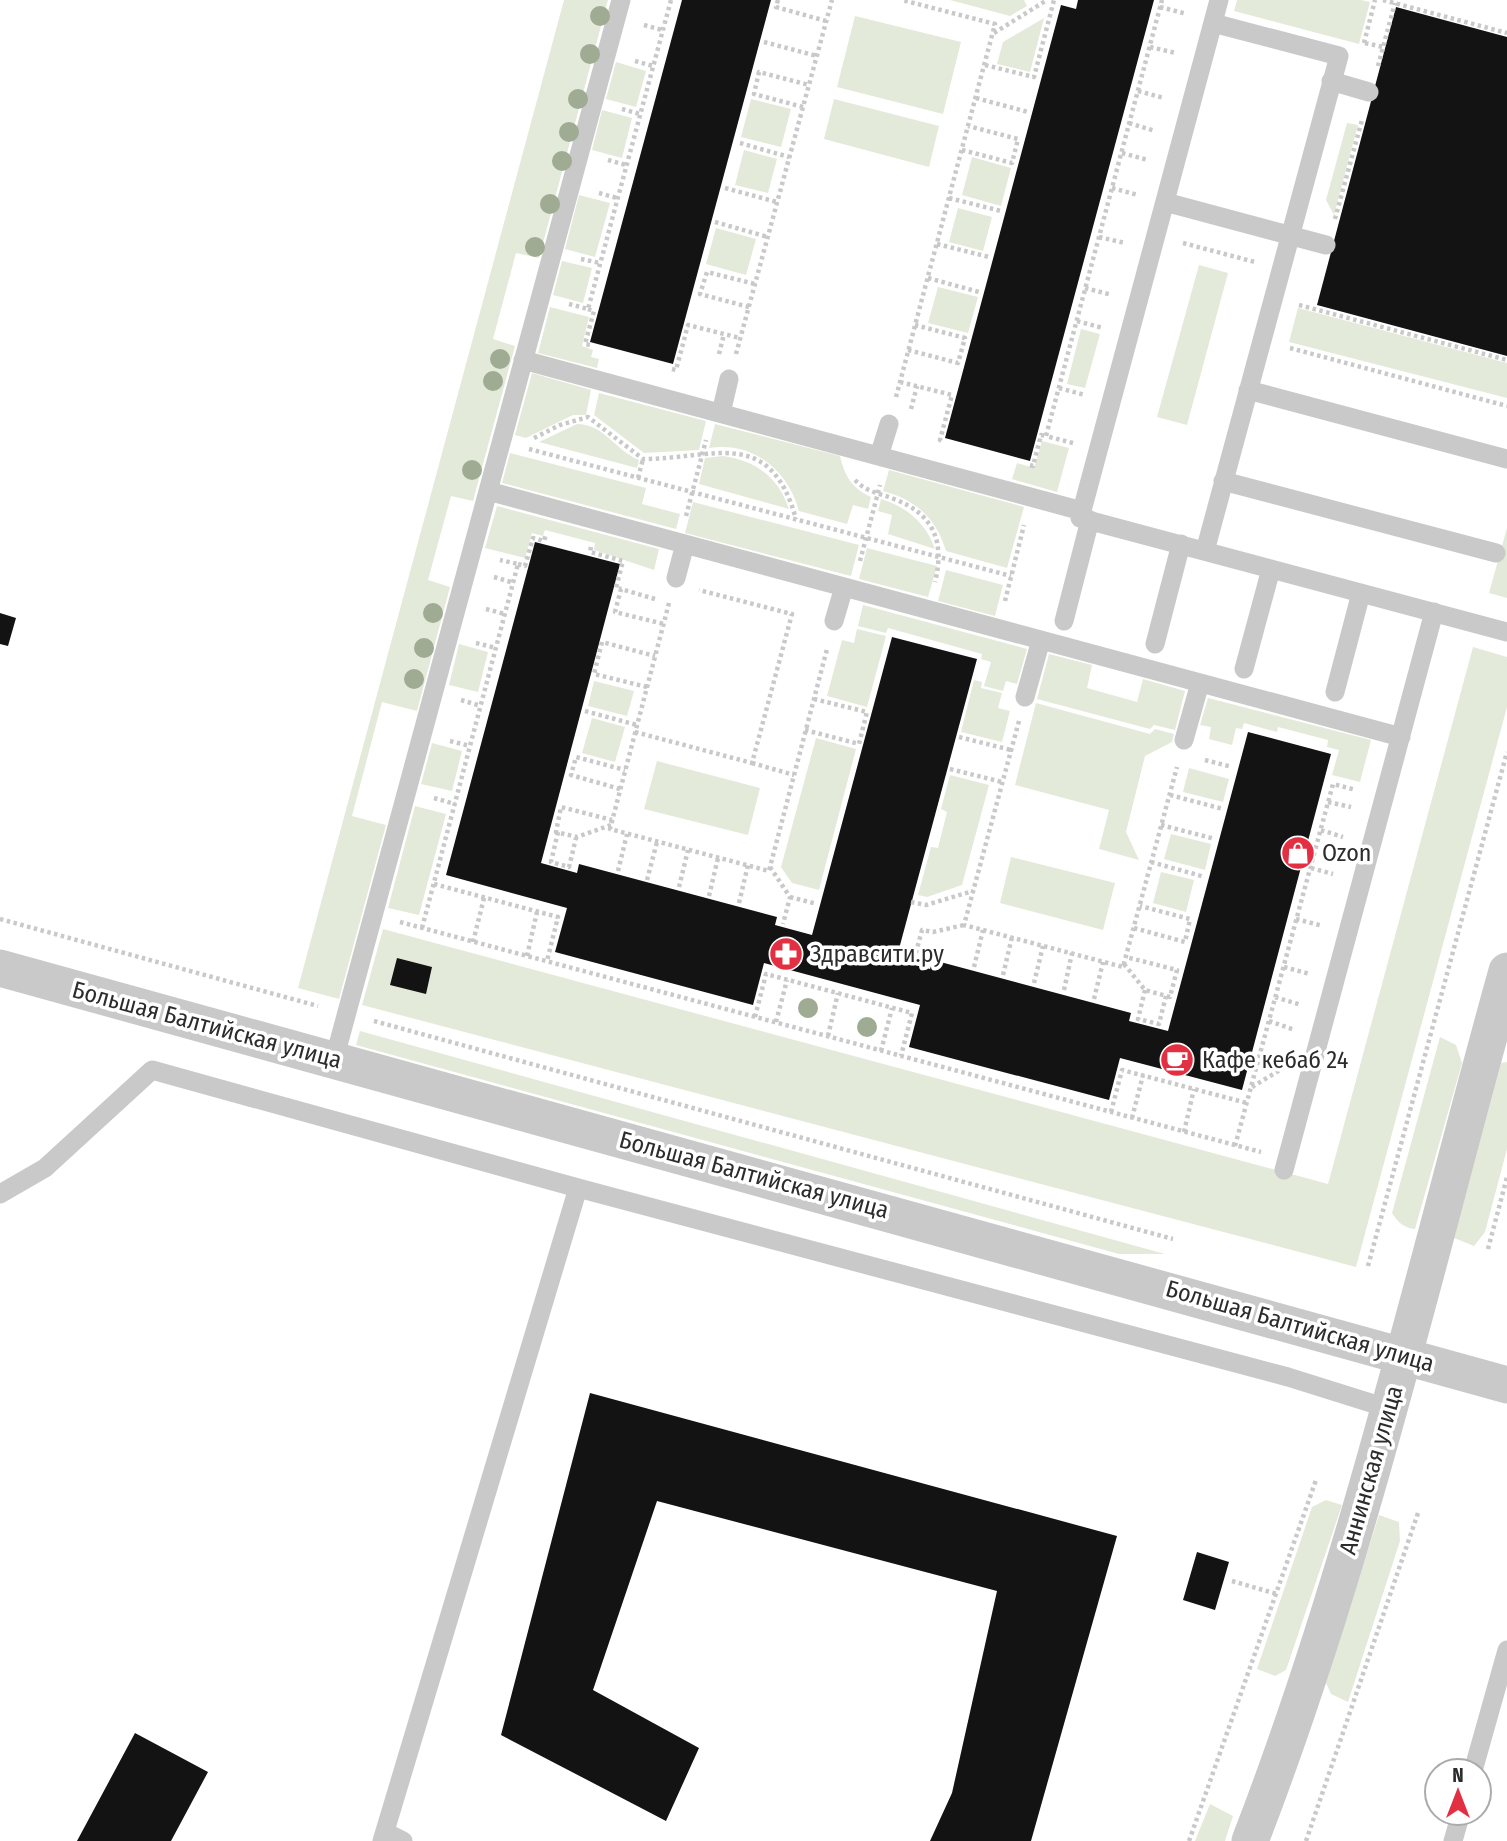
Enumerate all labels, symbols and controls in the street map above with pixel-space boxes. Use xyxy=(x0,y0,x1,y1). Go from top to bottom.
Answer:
shop icon: Ozon xyxy=(1279,834,1317,872)
place label: Ozon xyxy=(1322,839,1371,867)
pharmacy icon: Здравсити.ру xyxy=(767,935,805,973)
place label: Здравсити.ру xyxy=(810,940,944,968)
street label: Большая Балтийская улица xyxy=(69,976,345,1074)
cafe icon: Кафе кебаб 24 xyxy=(1158,1041,1196,1079)
place label: Кафе кебаб 24 xyxy=(1202,1046,1348,1074)
street label: Большая Балтийская улица xyxy=(616,1126,892,1224)
street label: Большая Балтийская улица xyxy=(1163,1274,1437,1378)
street label: Аннинская улица xyxy=(1333,1382,1409,1558)
north arrow xyxy=(1423,1757,1493,1827)
text: N xyxy=(1452,1764,1464,1787)

